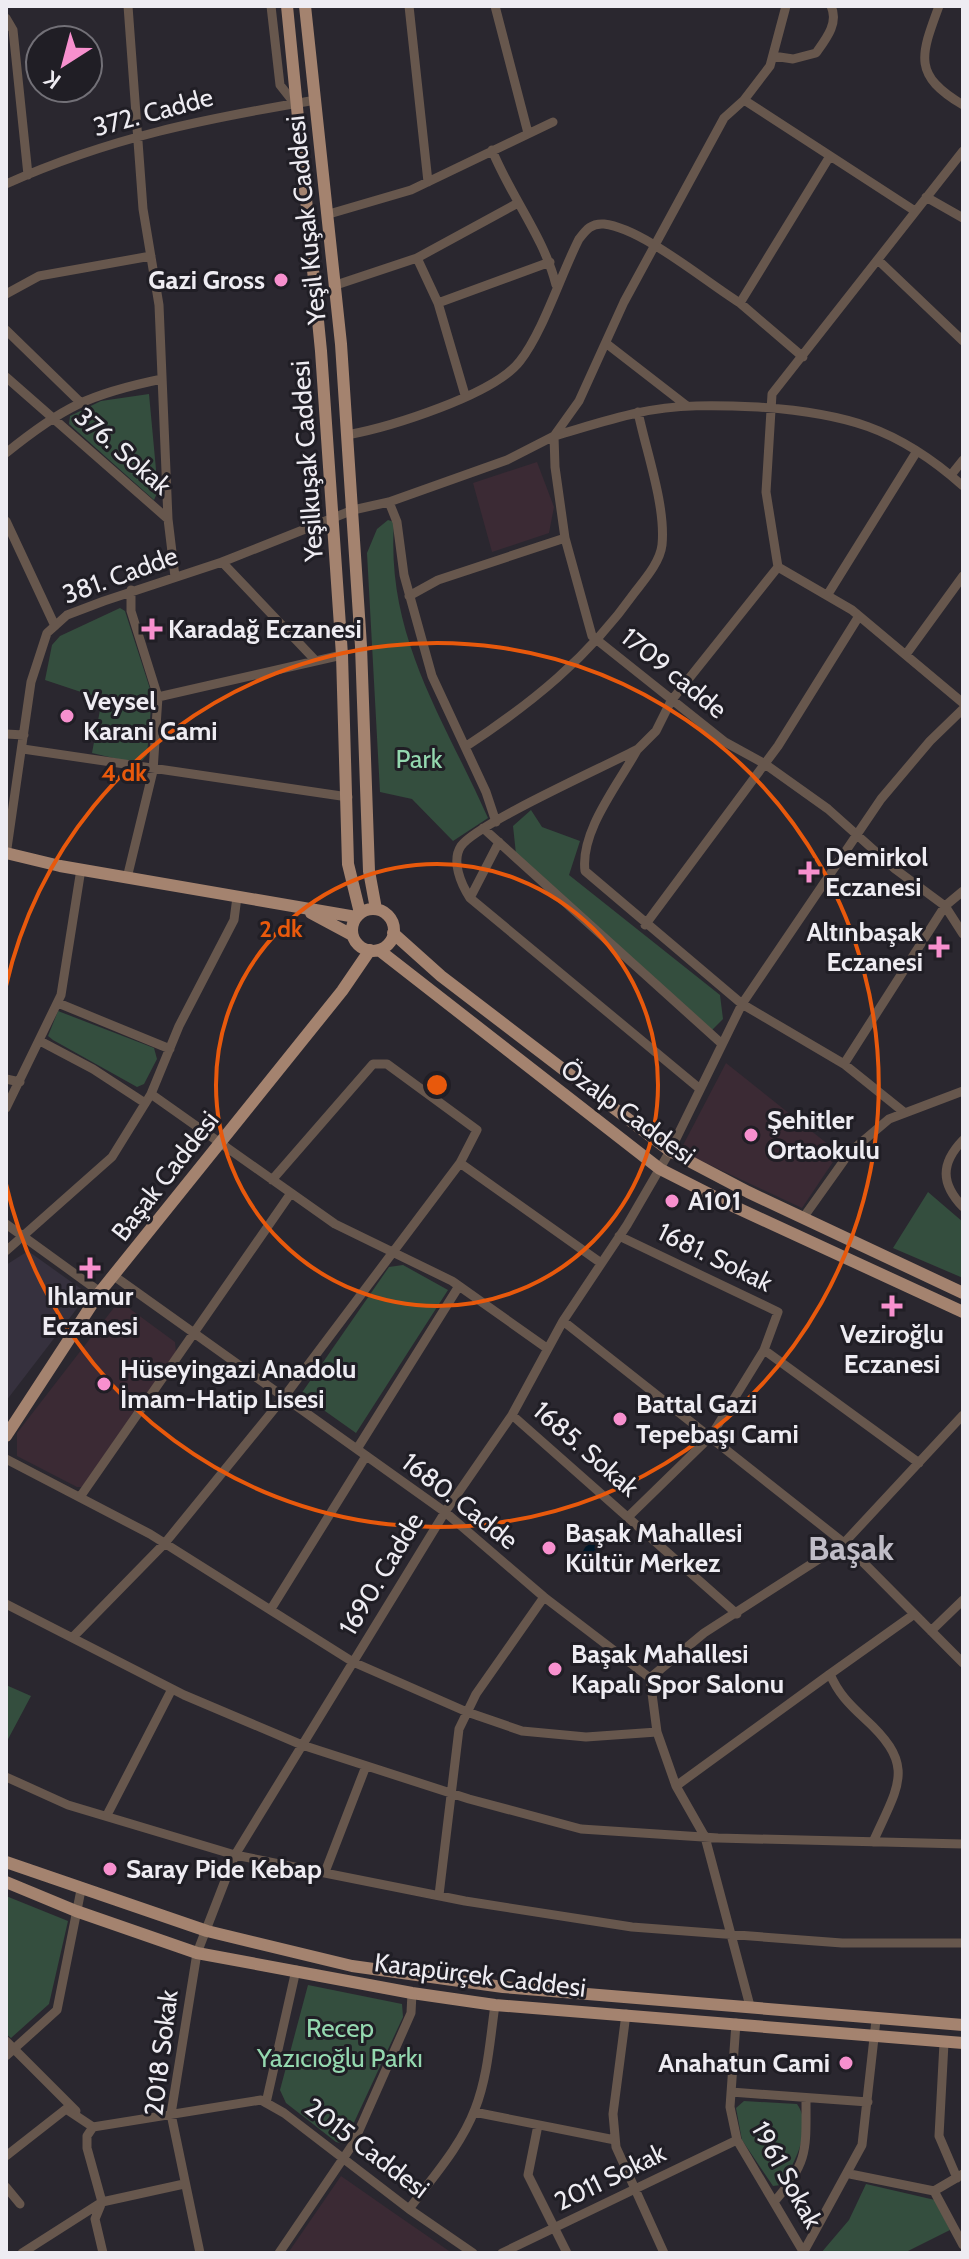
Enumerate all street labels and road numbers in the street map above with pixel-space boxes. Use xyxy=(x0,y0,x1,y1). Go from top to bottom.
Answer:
street label: 372. Cadde xyxy=(90,81,216,143)
street label: Yeşil Kuşak Caddesi xyxy=(279,114,333,327)
street label: Yeşilkuşak Caddesi xyxy=(284,360,330,563)
street label: 376. Sokak xyxy=(68,400,178,502)
street label: 381. Cadde xyxy=(58,539,182,611)
street label: 1709 cadde xyxy=(615,621,733,725)
street label: Özalp Caddesi xyxy=(555,1053,701,1171)
street label: Başak Caddesi xyxy=(104,1105,226,1247)
street label: 1681. Sokak xyxy=(652,1215,778,1299)
street label: 1685. Sokak xyxy=(527,1394,646,1504)
street label: 1680. Cadde xyxy=(396,1446,524,1556)
street label: 1690. Cadde xyxy=(332,1507,430,1641)
street label: Karapürçek Caddesi xyxy=(372,1946,588,2004)
street label: 2018 Sokak xyxy=(137,1988,185,2118)
street label: 2015 Caddesi xyxy=(299,2091,435,2205)
street label: 1961 Sokak xyxy=(745,2116,830,2234)
street label: 2011 Sokak xyxy=(549,2136,671,2218)

